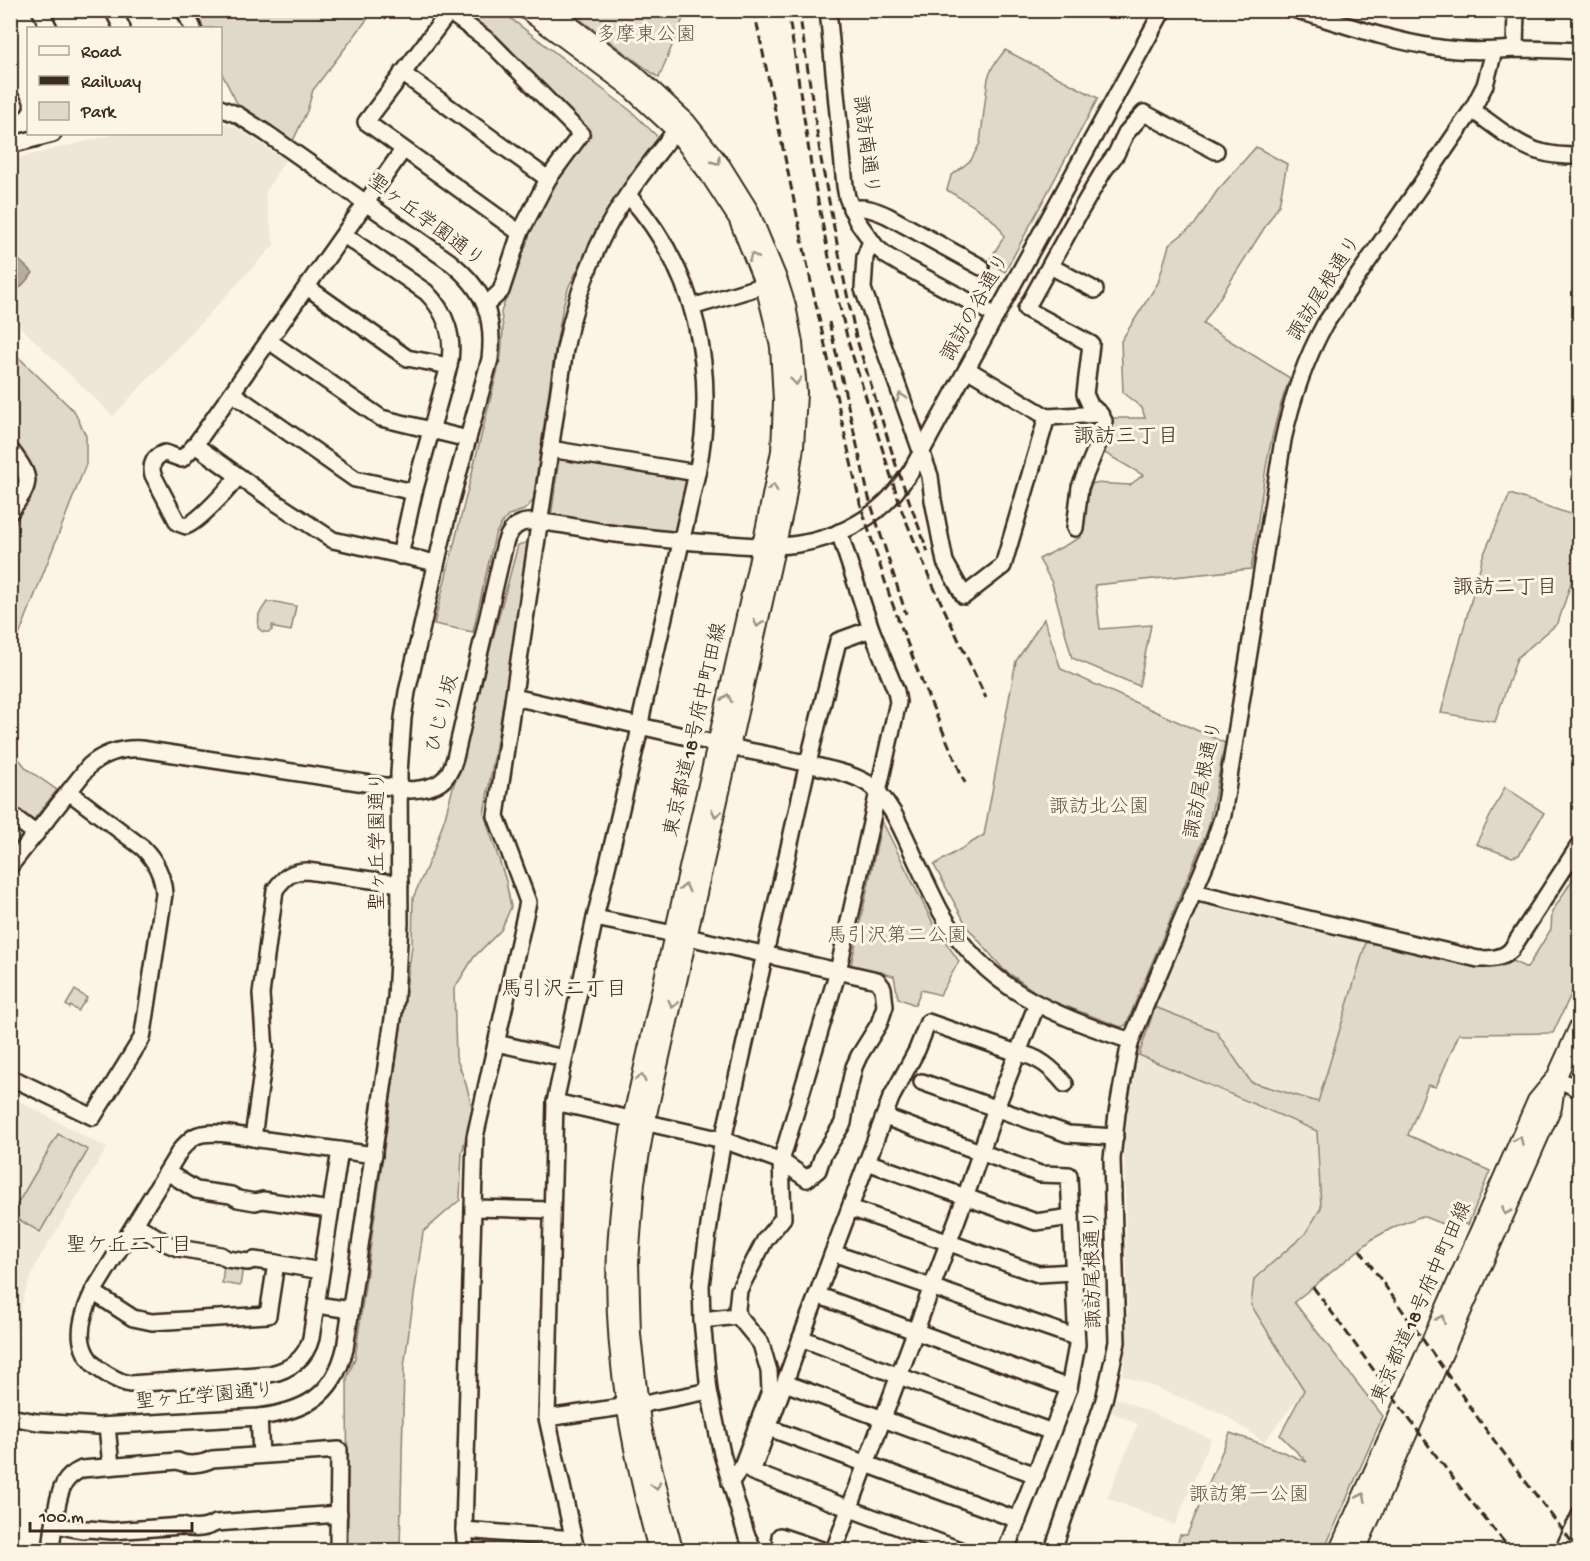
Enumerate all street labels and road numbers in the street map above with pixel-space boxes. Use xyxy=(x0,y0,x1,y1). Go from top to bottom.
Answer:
street label: 諏訪南通り xyxy=(846,94,883,196)
street label: 聖ヶ丘学園通り xyxy=(362,170,488,273)
street label: 諏訪尾根通り xyxy=(1283,231,1368,346)
street label: 諏訪の谷通り xyxy=(937,249,1016,366)
street label: 東京都道18号府中町田線 xyxy=(659,620,733,839)
street label: ひじり坂 xyxy=(423,672,465,756)
street label: 諏訪尾根通り xyxy=(1179,719,1229,841)
street label: 聖ヶ丘学園通り xyxy=(367,771,391,911)
street label: 東京都道18号府中町田線 xyxy=(1366,1197,1478,1408)
street label: 諏訪尾根通り xyxy=(1080,1209,1108,1329)
street label: 聖ヶ丘学園通り xyxy=(134,1379,276,1416)

